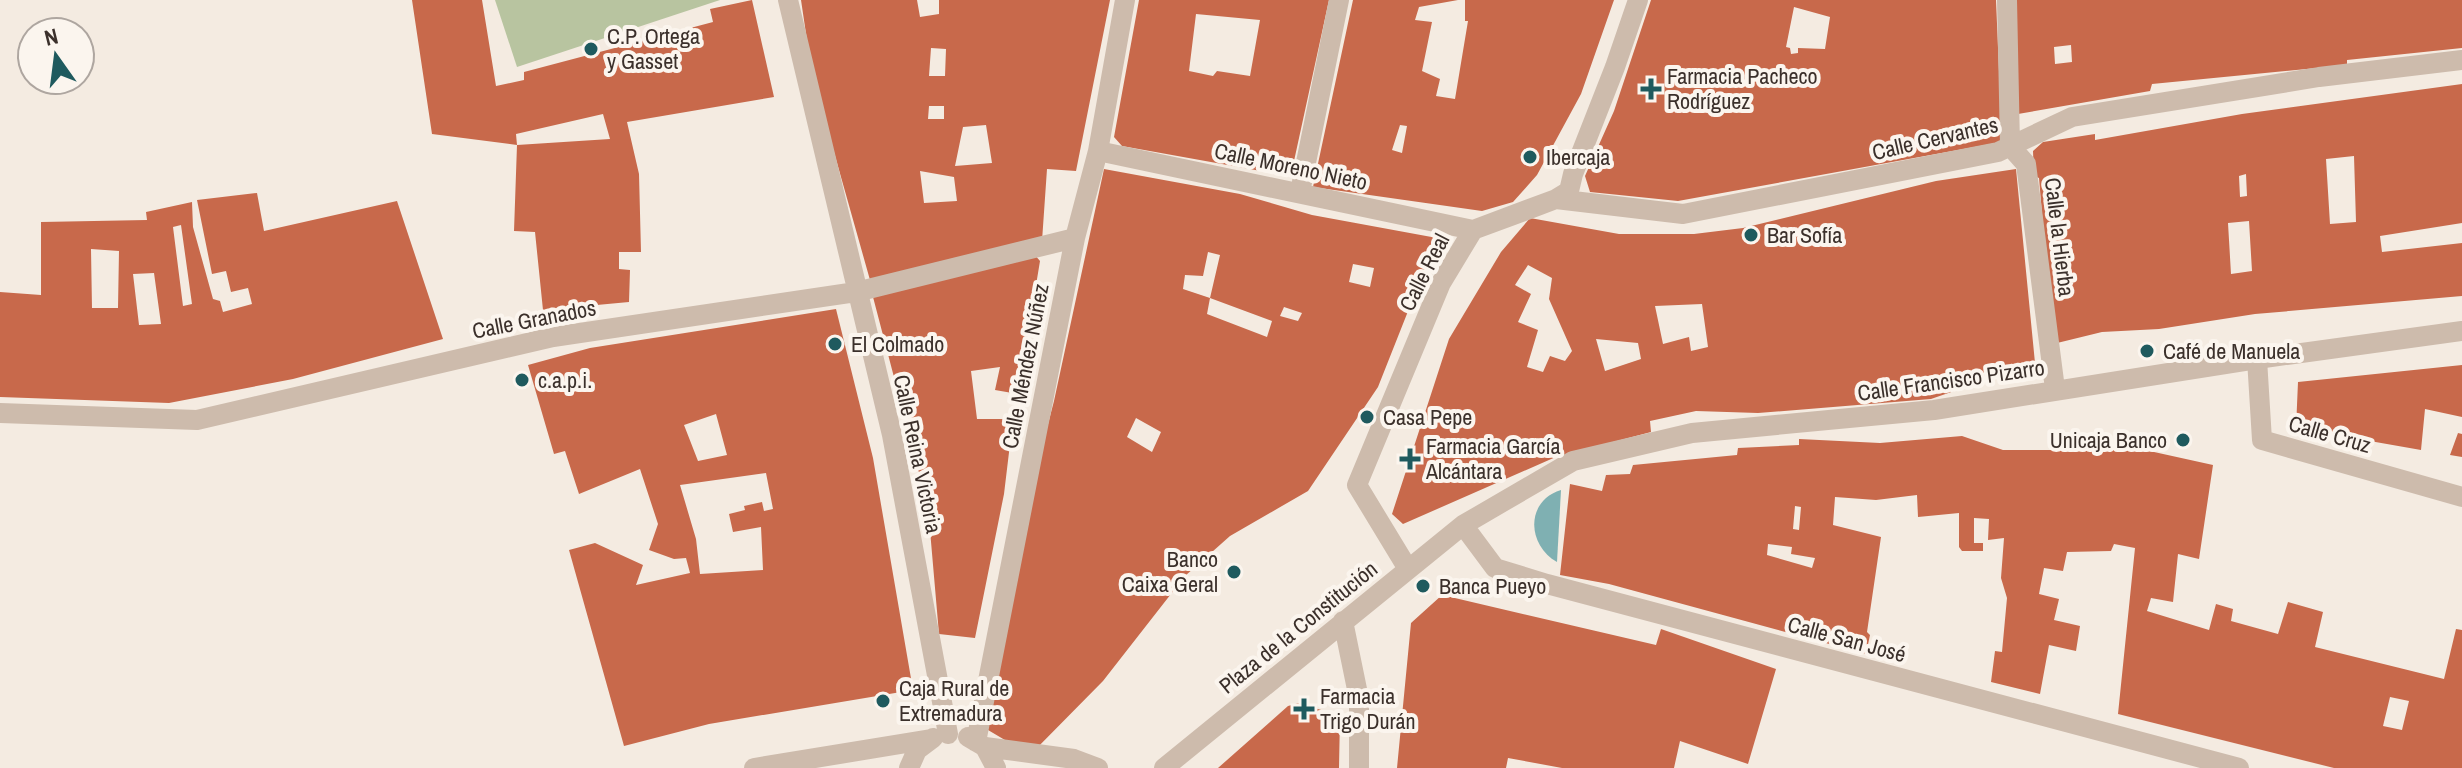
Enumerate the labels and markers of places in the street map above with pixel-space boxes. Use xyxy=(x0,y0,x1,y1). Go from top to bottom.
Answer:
place label: C.P. Ortega y Gasset xyxy=(607,21,700,76)
marker: C.P. Ortega y Gasset xyxy=(582,40,600,58)
place label: Farmacia Pacheco Rodríguez xyxy=(1667,61,1818,116)
marker: Farmacia Pacheco Rodríguez xyxy=(1642,80,1660,98)
place label: Ibercaja xyxy=(1546,142,1610,172)
marker: Ibercaja xyxy=(1521,148,1539,166)
place label: Bar Sofía xyxy=(1767,220,1842,250)
marker: Bar Sofía xyxy=(1742,226,1760,244)
place label: El Colmado xyxy=(851,329,944,359)
marker: El Colmado xyxy=(826,335,844,353)
place label: Café de Manuela xyxy=(2163,336,2300,366)
marker: Café de Manuela xyxy=(2138,342,2156,360)
place label: c.a.p.i. xyxy=(538,365,592,395)
marker: c.a.p.i. xyxy=(513,371,531,389)
place label: Casa Pepe xyxy=(1383,402,1472,432)
marker: Casa Pepe xyxy=(1358,408,1376,426)
place label: Unicaja Banco xyxy=(2050,425,2167,455)
place label: Farmacia García Alcántara xyxy=(1425,431,1560,486)
marker: Unicaja Banco xyxy=(2174,431,2192,449)
marker: Farmacia García Alcántara xyxy=(1401,450,1419,468)
place label: Banco Caixa Geral xyxy=(1122,544,1218,599)
marker: Banco Caixa Geral xyxy=(1225,563,1243,581)
place label: Banca Pueyo xyxy=(1439,571,1546,601)
marker: Banca Pueyo xyxy=(1414,577,1432,595)
place label: Caja Rural de Extremadura xyxy=(899,673,1009,728)
place label: Farmacia Trigo Durán xyxy=(1320,681,1416,736)
marker: Caja Rural de Extremadura xyxy=(874,692,892,710)
marker: Farmacia Trigo Durán xyxy=(1295,700,1313,718)

